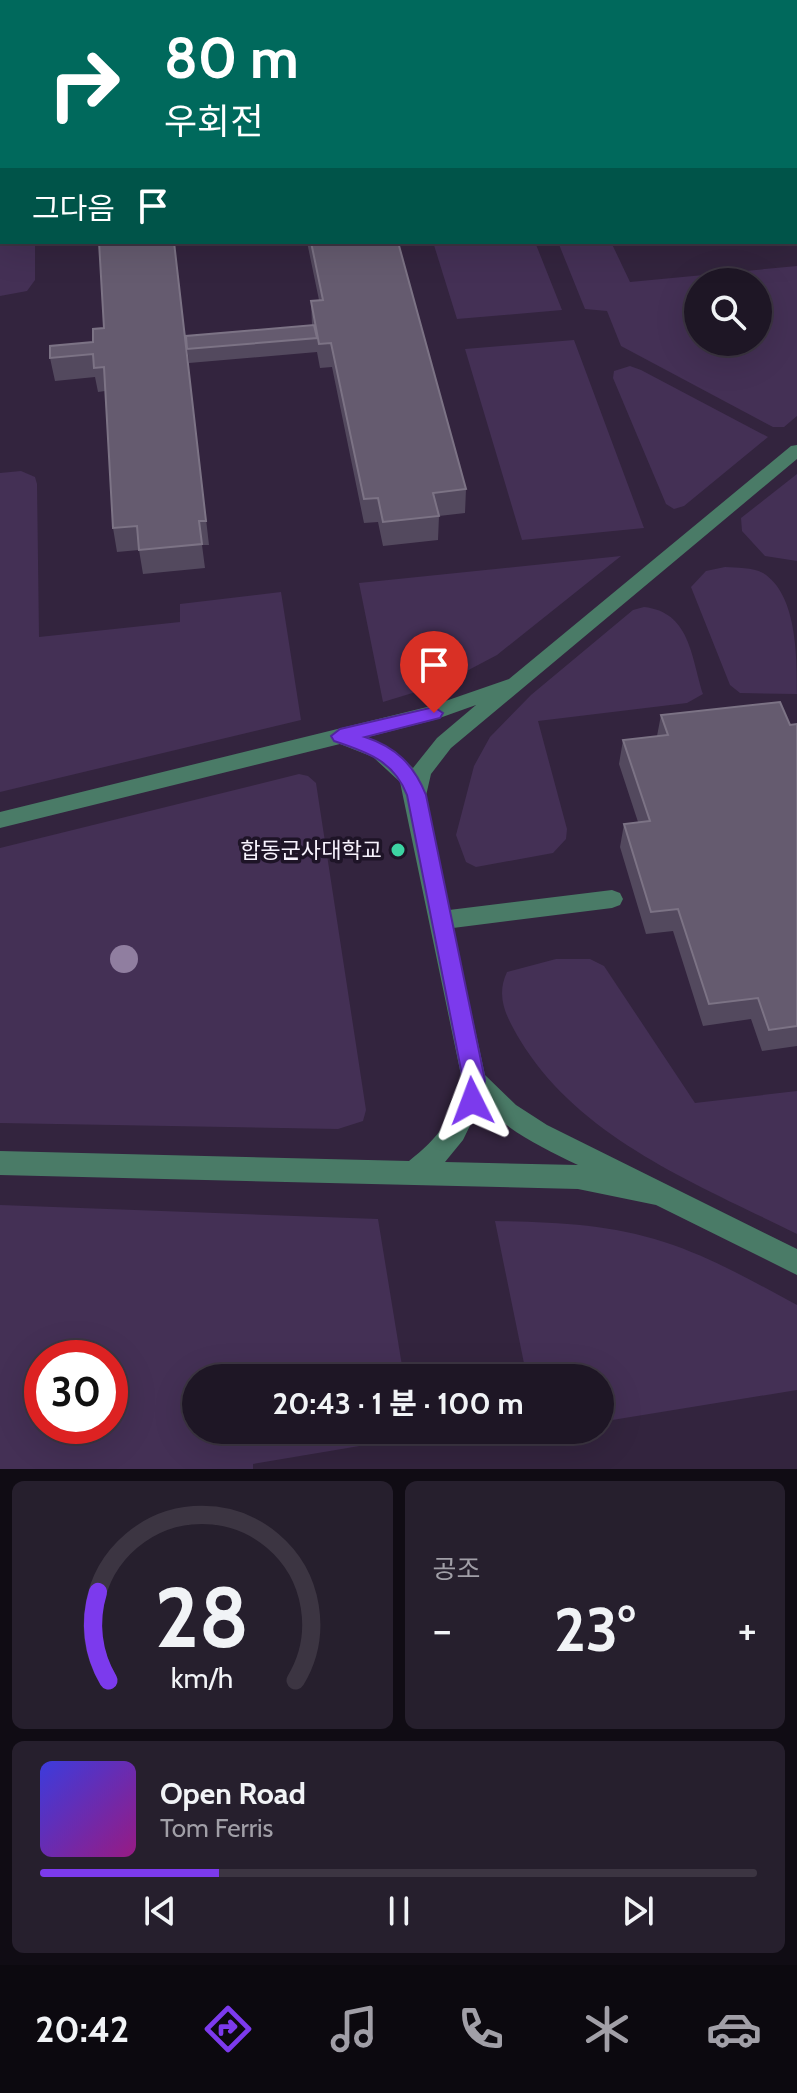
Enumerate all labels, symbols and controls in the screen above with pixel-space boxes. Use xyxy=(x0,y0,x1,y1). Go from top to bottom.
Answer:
text: 80 m xyxy=(164,24,299,92)
icon: right xyxy=(32,32,136,136)
text: 우회전 xyxy=(164,99,263,143)
icon: arrive xyxy=(131,184,175,228)
text: 그다음 xyxy=(32,190,115,227)
map controls xyxy=(684,268,772,356)
button: search xyxy=(684,268,772,356)
pin xyxy=(400,631,468,713)
icon: arrive xyxy=(412,643,456,687)
place label: 합동군사대학교 xyxy=(240,837,382,864)
marker: 합동군사대학교 xyxy=(389,841,407,859)
position arrow xyxy=(430,1059,514,1143)
speed limit sign: 30 xyxy=(24,1340,128,1444)
text: 20:43 · 1 분 · 100 m xyxy=(272,1385,524,1422)
text: 공조 xyxy=(433,1553,480,1585)
text: 28 xyxy=(155,1567,249,1668)
text: 23° xyxy=(554,1593,635,1666)
text: − xyxy=(433,1603,452,1656)
text: + xyxy=(738,1603,757,1656)
text: km/h xyxy=(171,1660,234,1695)
text: Open Road xyxy=(160,1775,306,1812)
text: Tom Ferris xyxy=(160,1812,273,1844)
icon: previous xyxy=(138,1889,182,1933)
icon: pause xyxy=(377,1889,421,1933)
icon: next xyxy=(616,1889,660,1933)
icon: directions xyxy=(200,2001,256,2057)
icon: music xyxy=(326,2001,382,2057)
icon: phone xyxy=(453,2001,509,2057)
icon: climate xyxy=(579,2001,635,2057)
icon: car xyxy=(706,2001,762,2057)
text: 20:42 xyxy=(35,2007,129,2051)

